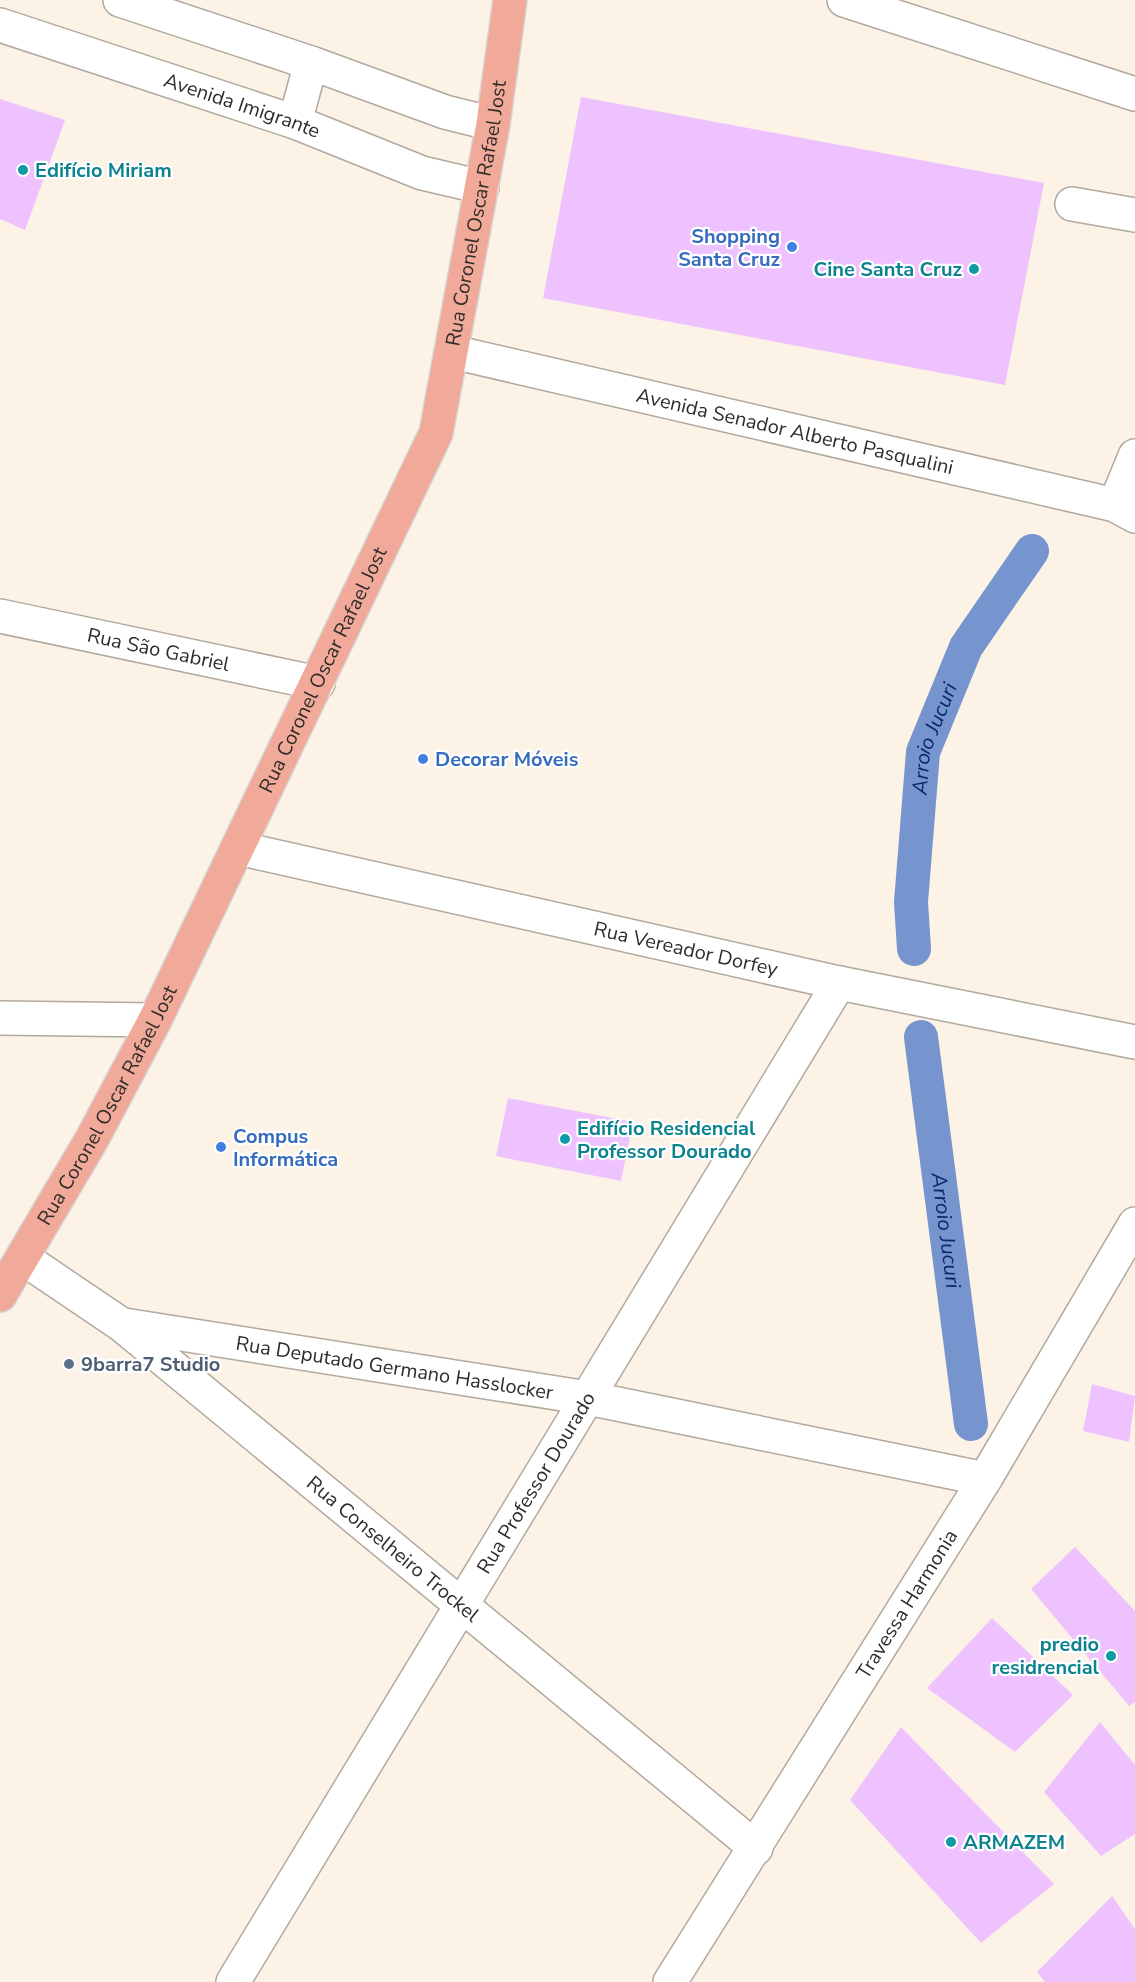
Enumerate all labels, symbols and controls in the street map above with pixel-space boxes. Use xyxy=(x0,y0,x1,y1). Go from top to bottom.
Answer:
street label: Avenida Imigrante xyxy=(160,66,324,144)
street label: Rua Coronel Oscar Rafael Jost xyxy=(439,78,512,348)
place label: Edifício Miriam xyxy=(35,157,172,184)
marker: Edifício Miriam xyxy=(16,163,30,177)
place label: Shopping Santa Cruz xyxy=(678,223,780,273)
marker: Shopping Santa Cruz xyxy=(785,240,799,254)
place label: Cine Santa Cruz xyxy=(814,256,962,283)
marker: Cine Santa Cruz xyxy=(967,262,981,276)
street label: Avenida Senador Alberto Pasqualini xyxy=(634,381,956,481)
street label: Rua Coronel Oscar Rafael Jost xyxy=(252,542,393,797)
street label: Rua São Gabriel xyxy=(85,621,232,678)
water label: Arroio Jucuri xyxy=(906,678,964,797)
place label: Decorar Móveis xyxy=(435,746,579,773)
marker: Decorar Móveis xyxy=(416,752,430,766)
street label: Rua Vereador Dorfey xyxy=(591,915,781,983)
street label: Rua Coronel Oscar Rafael Jost xyxy=(31,980,184,1230)
place label: Edifício Residencial Professor Dourado xyxy=(577,1115,756,1165)
place label: Compus Informática xyxy=(233,1123,338,1173)
marker: Edifício Residencial Professor Dourado xyxy=(558,1132,572,1146)
marker: Compus Informática xyxy=(214,1140,228,1154)
water label: Arroio Jucuri xyxy=(925,1170,967,1291)
street label: Rua Deputado Germano Hasslocker xyxy=(234,1329,555,1406)
place label: 9barra7 Studio xyxy=(81,1351,220,1378)
marker: 9barra7 Studio xyxy=(62,1357,76,1371)
street label: Rua Professor Dourado xyxy=(470,1387,601,1579)
street label: Rua Conselheiro Trockel xyxy=(301,1469,485,1628)
street label: Travessa Harmonia xyxy=(850,1524,964,1684)
place label: predio residrencial xyxy=(992,1631,1100,1681)
marker: predio residrencial xyxy=(1104,1649,1118,1663)
place label: ARMAZEM xyxy=(963,1829,1065,1856)
marker: ARMAZEM xyxy=(944,1835,958,1849)

